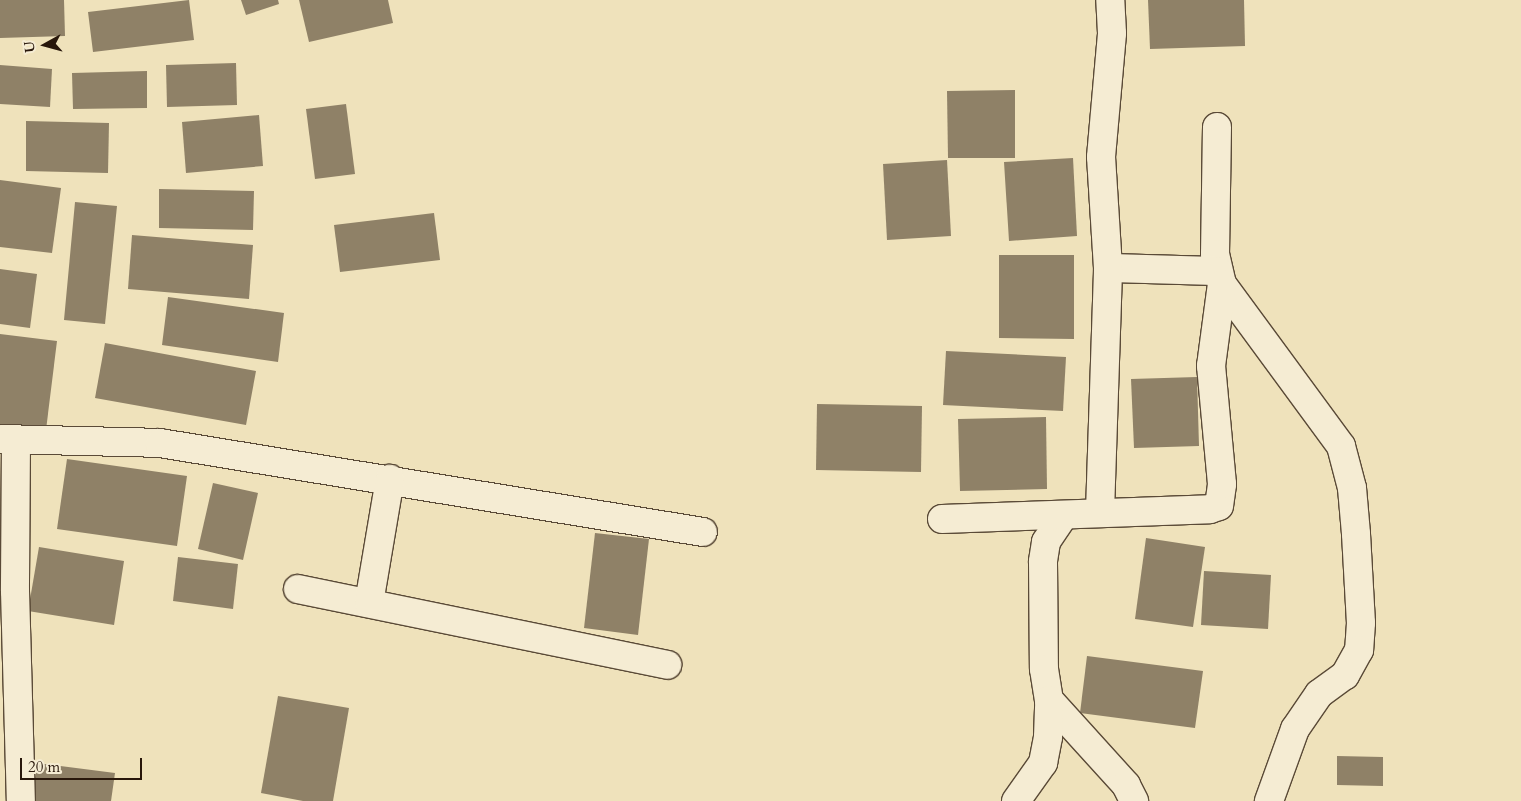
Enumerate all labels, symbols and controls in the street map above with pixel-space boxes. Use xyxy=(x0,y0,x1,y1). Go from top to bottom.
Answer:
north arrow xyxy=(20,20,70,70)
text: U xyxy=(19,40,40,54)
scale bar xyxy=(22,748,145,780)
text: 20 m xyxy=(28,757,60,777)

